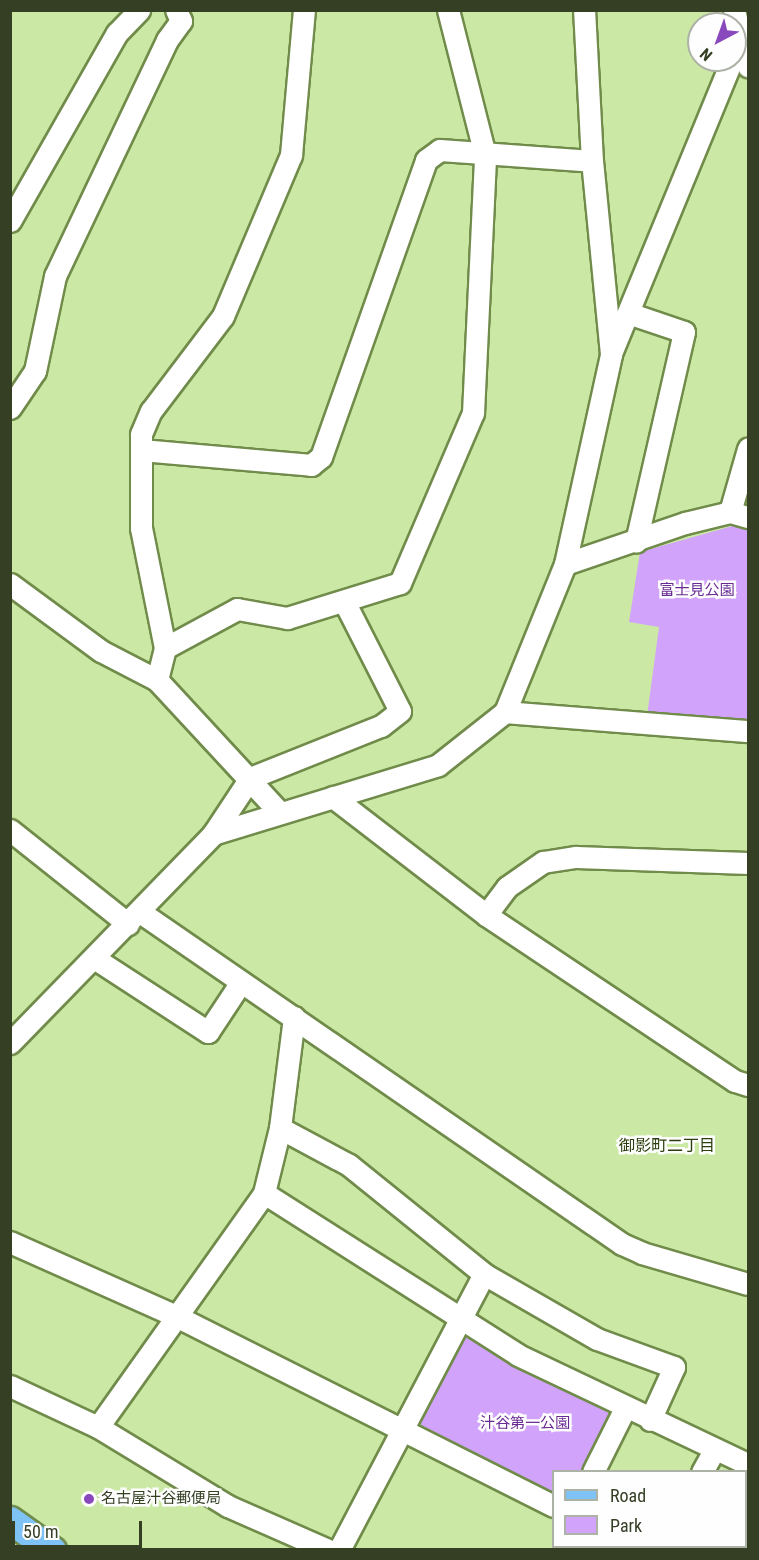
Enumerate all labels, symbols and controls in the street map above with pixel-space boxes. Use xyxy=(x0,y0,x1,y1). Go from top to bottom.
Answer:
north arrow xyxy=(687,12,747,72)
text: N xyxy=(696,44,716,65)
park label: 富士見公園 xyxy=(660,582,734,600)
district label: 御影町二丁目 xyxy=(619,1136,715,1156)
park label: 汁谷第一公園 xyxy=(480,1415,570,1433)
legend xyxy=(552,1470,747,1548)
text: Road xyxy=(610,1485,646,1506)
place label: 名古屋汁谷郵便局 xyxy=(101,1490,221,1508)
marker: 名古屋汁谷郵便局 xyxy=(82,1492,96,1506)
scale bar xyxy=(15,1509,146,1547)
text: Park xyxy=(610,1515,642,1536)
text: 50 m xyxy=(23,1521,58,1542)

